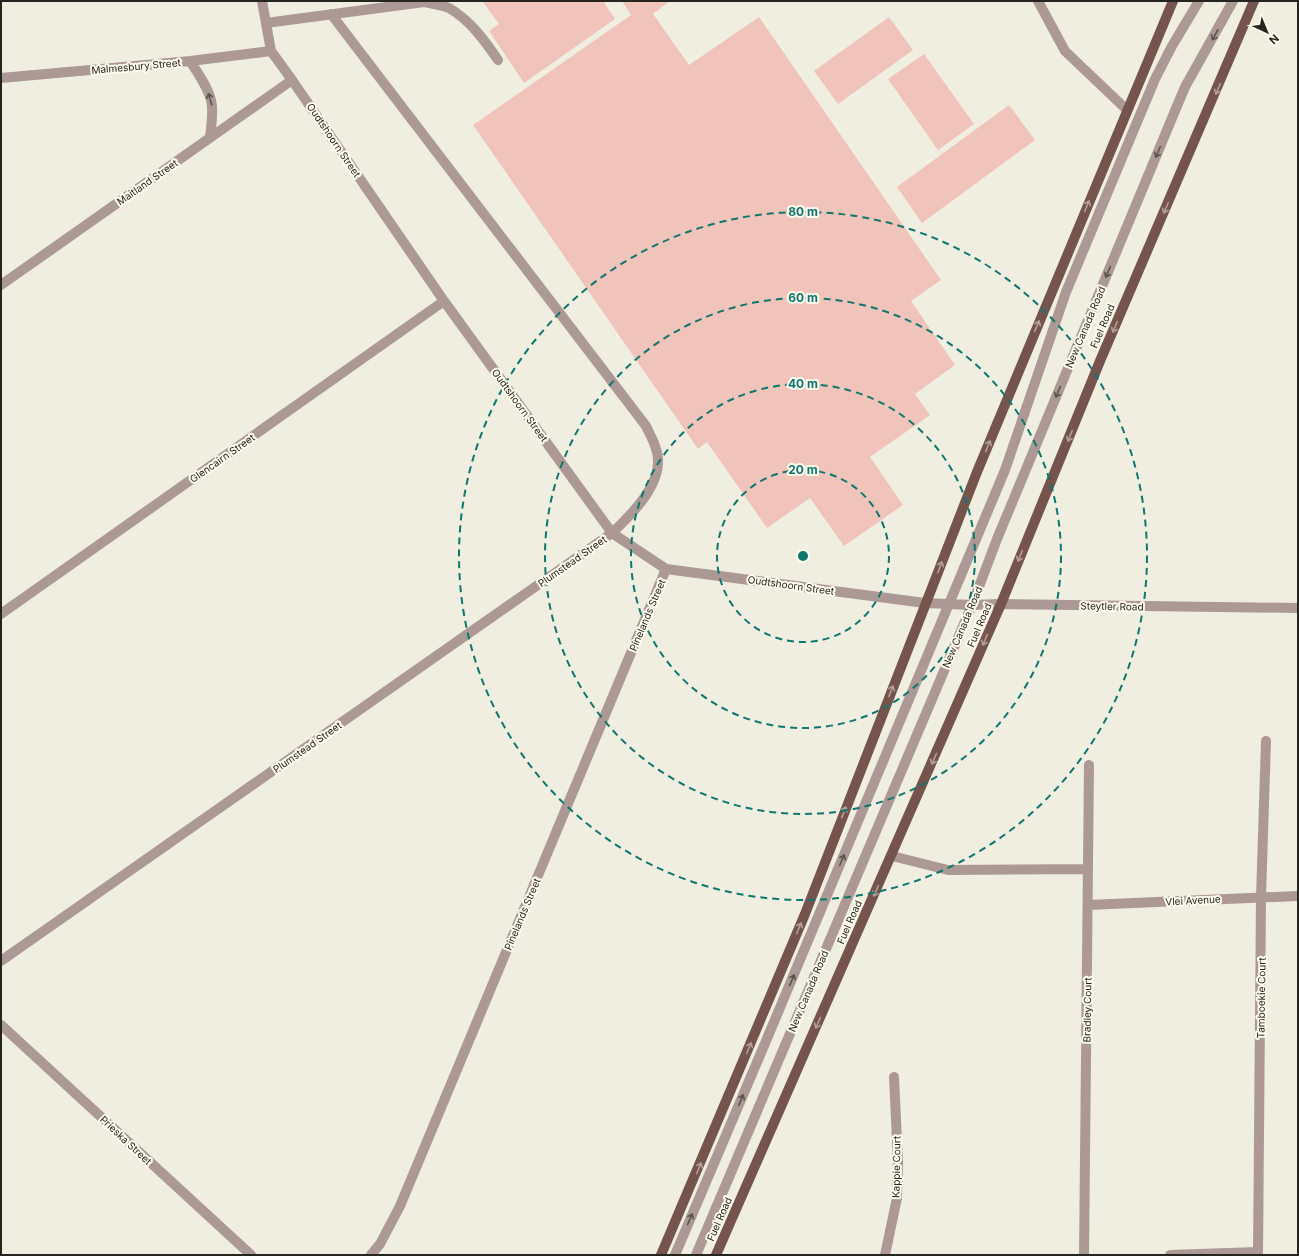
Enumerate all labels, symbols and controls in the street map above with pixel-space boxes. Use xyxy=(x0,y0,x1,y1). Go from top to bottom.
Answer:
north arrow xyxy=(1247,12,1287,52)
one-way arrow xyxy=(1210,29,1218,41)
text: N xyxy=(1266,31,1282,47)
street label: Malmesbury Street xyxy=(91,56,182,76)
one-way arrow xyxy=(1213,82,1221,94)
one-way arrow xyxy=(205,93,213,106)
street label: Oudtshoorn Street xyxy=(305,101,364,180)
one-way arrow xyxy=(1154,145,1161,157)
street label: Maitland Street xyxy=(114,156,180,207)
one-way arrow xyxy=(1084,200,1091,212)
one-way arrow xyxy=(1162,202,1169,214)
text: 80 m xyxy=(788,204,818,219)
one-way arrow xyxy=(1104,266,1112,278)
street label: New Canada Road xyxy=(1062,284,1108,370)
text: 60 m xyxy=(788,290,818,305)
street label: Fuel Road xyxy=(1087,302,1117,350)
one-way arrow xyxy=(1034,321,1041,333)
one-way arrow xyxy=(1110,321,1118,333)
street label: Oudtshoorn Street xyxy=(490,366,551,444)
text: 40 m xyxy=(788,376,818,391)
one-way arrow xyxy=(1054,386,1062,398)
one-way arrow xyxy=(1065,430,1073,442)
street label: Glencairn Street xyxy=(187,431,257,485)
one-way arrow xyxy=(984,441,992,453)
text: 20 m xyxy=(788,462,818,477)
street label: Plumstead Street xyxy=(536,533,609,589)
centre of rings xyxy=(796,549,810,563)
one-way arrow xyxy=(1016,550,1024,562)
one-way arrow xyxy=(936,562,944,574)
street label: Oudtshoorn Street xyxy=(747,573,836,597)
street label: Pinelands Street xyxy=(626,577,668,653)
street label: New Canada Road xyxy=(939,584,985,670)
street label: Steytler Road xyxy=(1080,599,1144,613)
street label: Fuel Road xyxy=(964,601,994,649)
one-way arrow xyxy=(981,634,989,646)
one-way arrow xyxy=(888,686,896,698)
street label: Plumstead Street xyxy=(271,719,344,775)
one-way arrow xyxy=(929,753,937,765)
one-way arrow xyxy=(841,807,849,819)
one-way arrow xyxy=(839,854,846,866)
street label: Pinelands Street xyxy=(501,876,543,952)
one-way arrow xyxy=(872,885,879,897)
street label: Vlei Avenue xyxy=(1165,893,1221,907)
street label: Fuel Road xyxy=(834,898,864,946)
one-way arrow xyxy=(796,922,803,934)
street label: New Canada Road xyxy=(785,948,831,1034)
street label: Tamboekie Court xyxy=(1254,957,1268,1039)
one-way arrow xyxy=(789,974,796,986)
street label: Bradley Court xyxy=(1080,977,1094,1043)
one-way arrow xyxy=(814,1017,821,1029)
one-way arrow xyxy=(746,1042,753,1054)
one-way arrow xyxy=(738,1094,746,1106)
street label: Prieska Street xyxy=(98,1113,155,1167)
street label: Kappie Court xyxy=(889,1135,903,1198)
one-way arrow xyxy=(695,1162,703,1174)
street label: Fuel Road xyxy=(704,1195,734,1243)
one-way arrow xyxy=(687,1214,695,1226)

